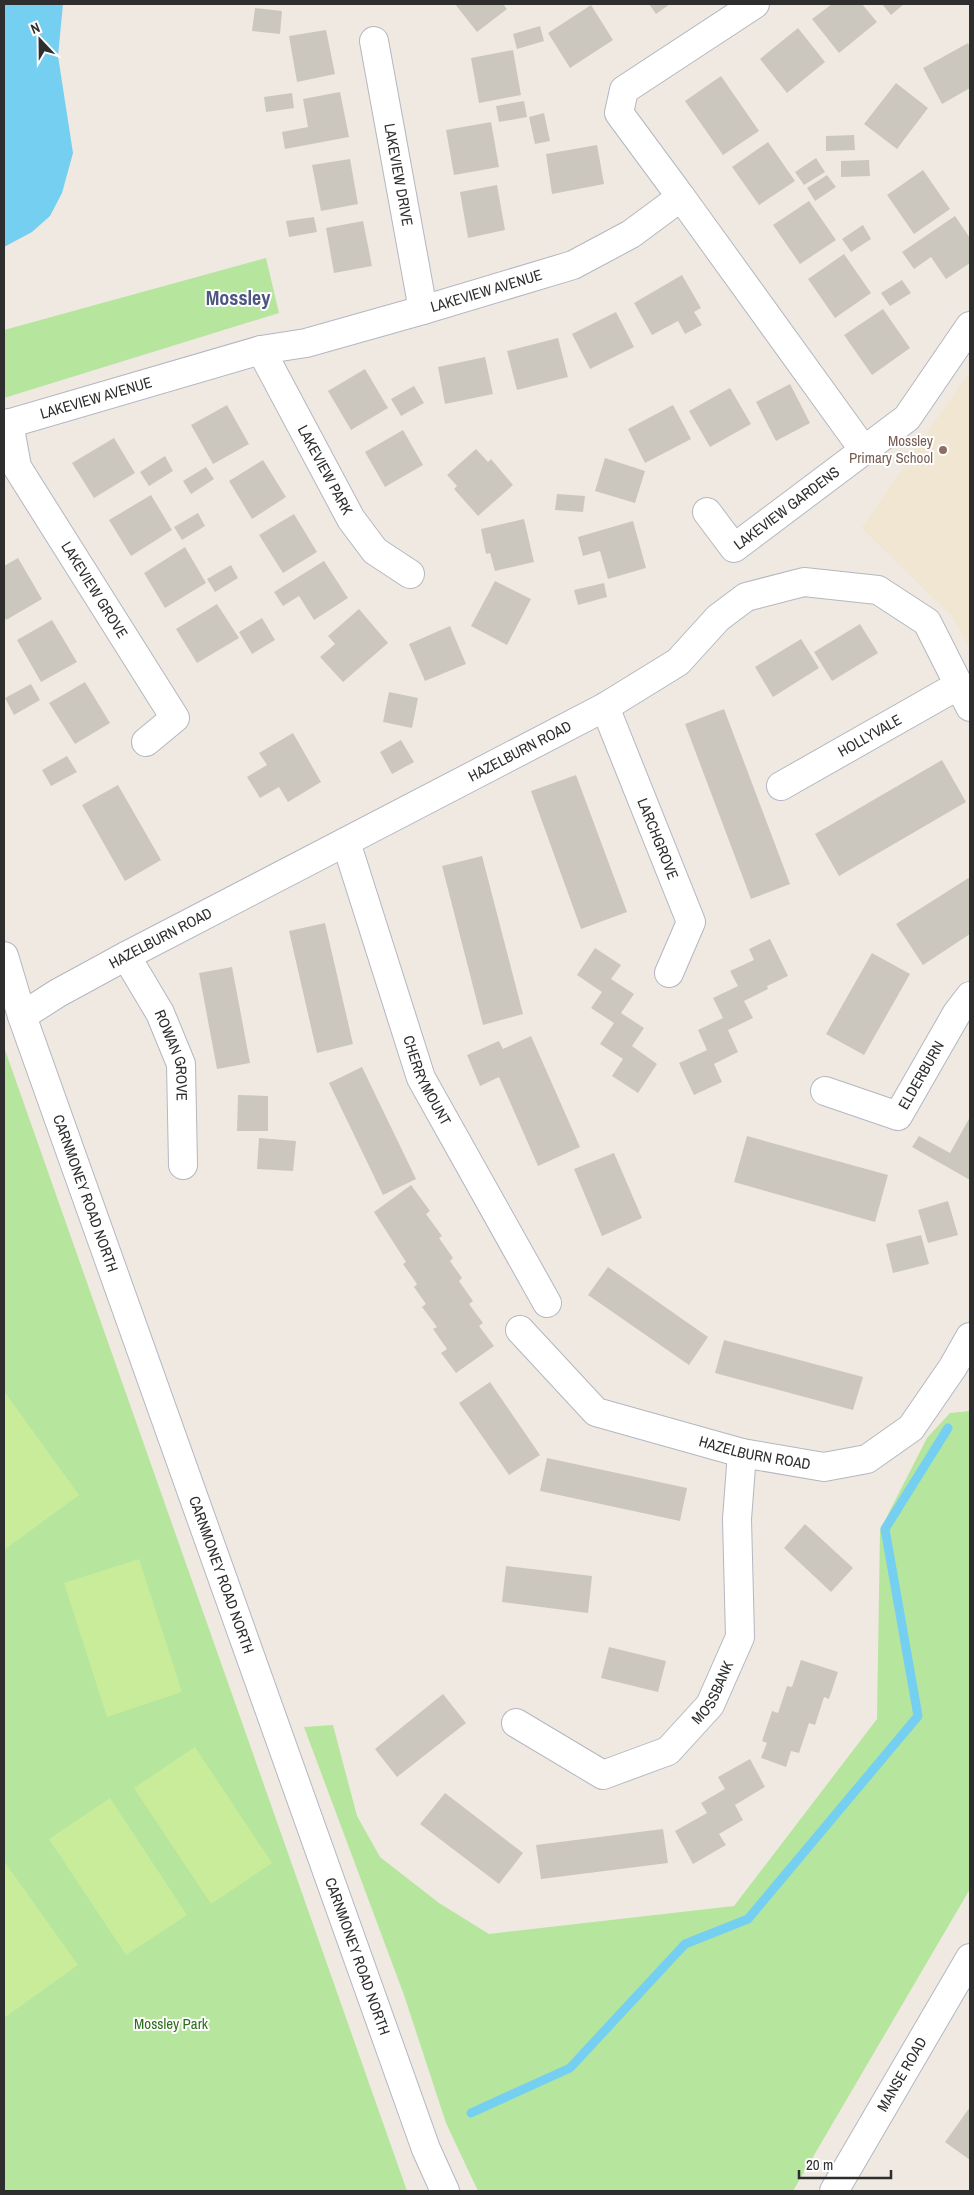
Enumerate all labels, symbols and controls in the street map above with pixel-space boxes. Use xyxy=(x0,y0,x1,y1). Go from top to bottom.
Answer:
north arrow xyxy=(15,15,65,65)
text: N xyxy=(28,18,42,38)
street label: LAKEVIEW DRIVE xyxy=(379,122,419,228)
street label: LAKEVIEW AVENUE xyxy=(428,264,545,317)
district label: Mossley xyxy=(206,284,271,311)
street label: LAKEVIEW AVENUE xyxy=(38,371,154,424)
street label: LAKEVIEW PARK xyxy=(293,421,358,519)
place label: Mossley Primary School xyxy=(849,430,934,468)
marker: Mossley Primary School xyxy=(937,444,949,456)
street label: LAKEVIEW GARDENS xyxy=(729,461,844,555)
street label: LAKEVIEW GROVE xyxy=(56,537,133,642)
street label: HOLLYVALE xyxy=(834,709,905,762)
street label: HAZELBURN ROAD xyxy=(464,715,575,786)
street label: LARCHGROVE xyxy=(632,795,684,883)
street label: HAZELBURN ROAD xyxy=(105,902,216,973)
street label: ROWAN GROVE xyxy=(150,1006,193,1101)
street label: CHERRYMOUNT xyxy=(398,1033,457,1129)
street label: ELDERBURN xyxy=(893,1037,949,1113)
street label: CARNMONEY ROAD NORTH xyxy=(48,1112,123,1275)
street label: HAZELBURN ROAD xyxy=(697,1430,812,1475)
street label: CARNMONEY ROAD NORTH xyxy=(184,1493,259,1656)
street label: MOSSBANK xyxy=(686,1657,738,1729)
street label: CARNMONEY ROAD NORTH xyxy=(320,1875,396,2038)
park label: Mossley Park xyxy=(134,2013,209,2034)
street label: MANSE ROAD xyxy=(872,2033,932,2115)
scale bar xyxy=(799,2148,892,2180)
text: 20 m xyxy=(806,2154,833,2175)

